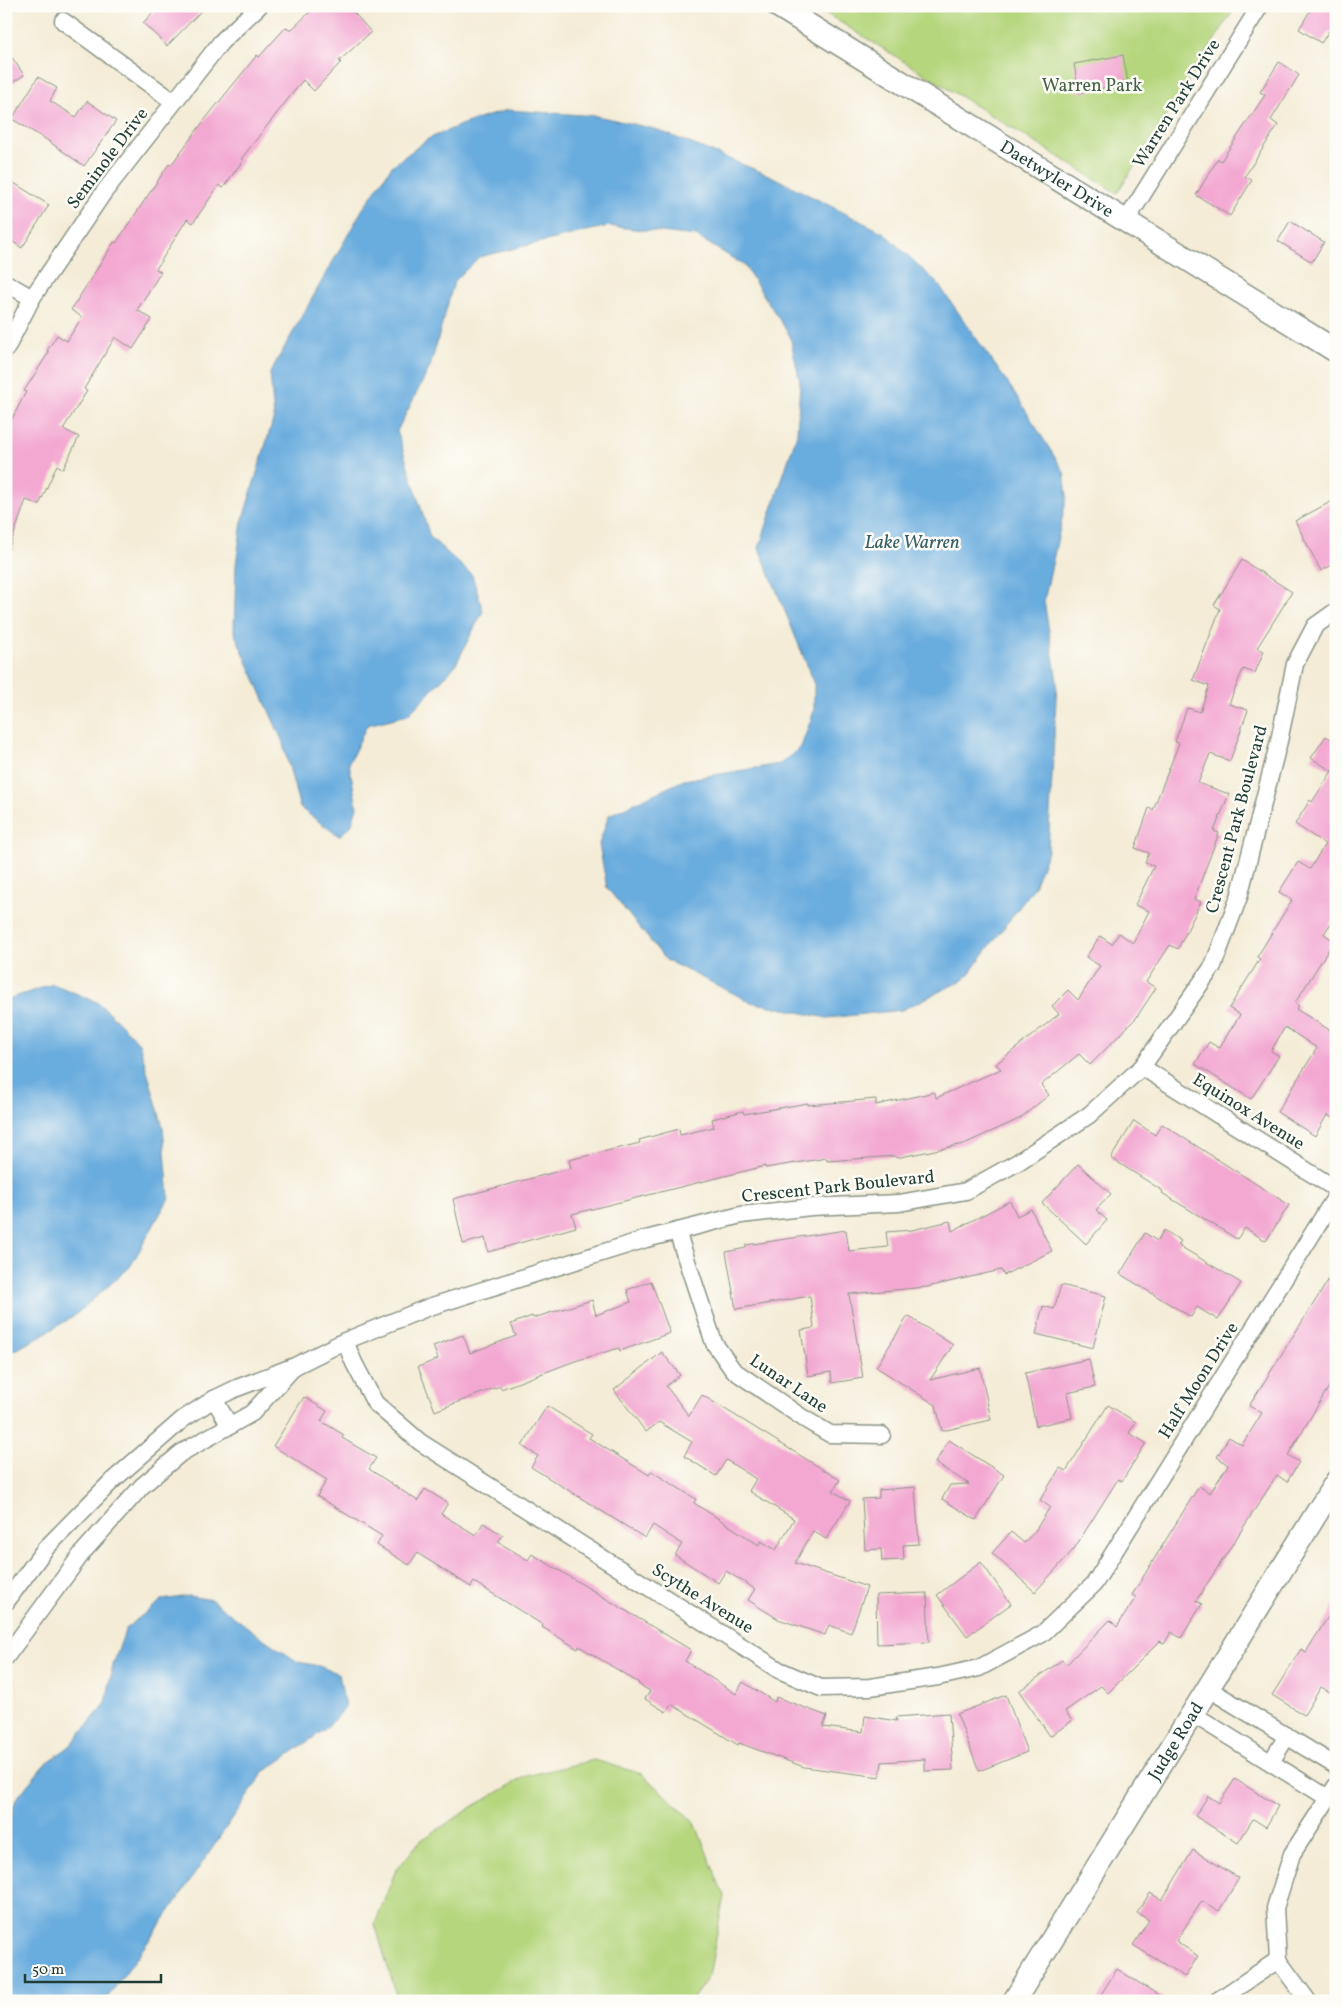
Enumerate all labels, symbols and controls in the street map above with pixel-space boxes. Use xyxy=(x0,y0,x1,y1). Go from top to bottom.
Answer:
street label: Warren Park Drive xyxy=(1127,34,1227,173)
park label: Warren Park xyxy=(1042,74,1142,99)
street label: Seminole Drive xyxy=(62,103,155,215)
street label: Daetwyler Drive xyxy=(994,135,1118,225)
water label: Lake Warren xyxy=(865,530,960,556)
street label: Crescent Park Boulevard xyxy=(1200,722,1275,916)
street label: Equinox Avenue xyxy=(1187,1068,1309,1157)
street label: Crescent Park Boulevard xyxy=(740,1165,936,1210)
street label: Half Moon Drive xyxy=(1153,1318,1245,1444)
street label: Lunar Lane xyxy=(744,1349,832,1420)
street label: Scythe Avenue xyxy=(646,1558,758,1641)
street label: Judge Road xyxy=(1143,1698,1210,1786)
scale bar xyxy=(25,1952,161,1984)
text: 50 m xyxy=(32,1960,64,1981)

